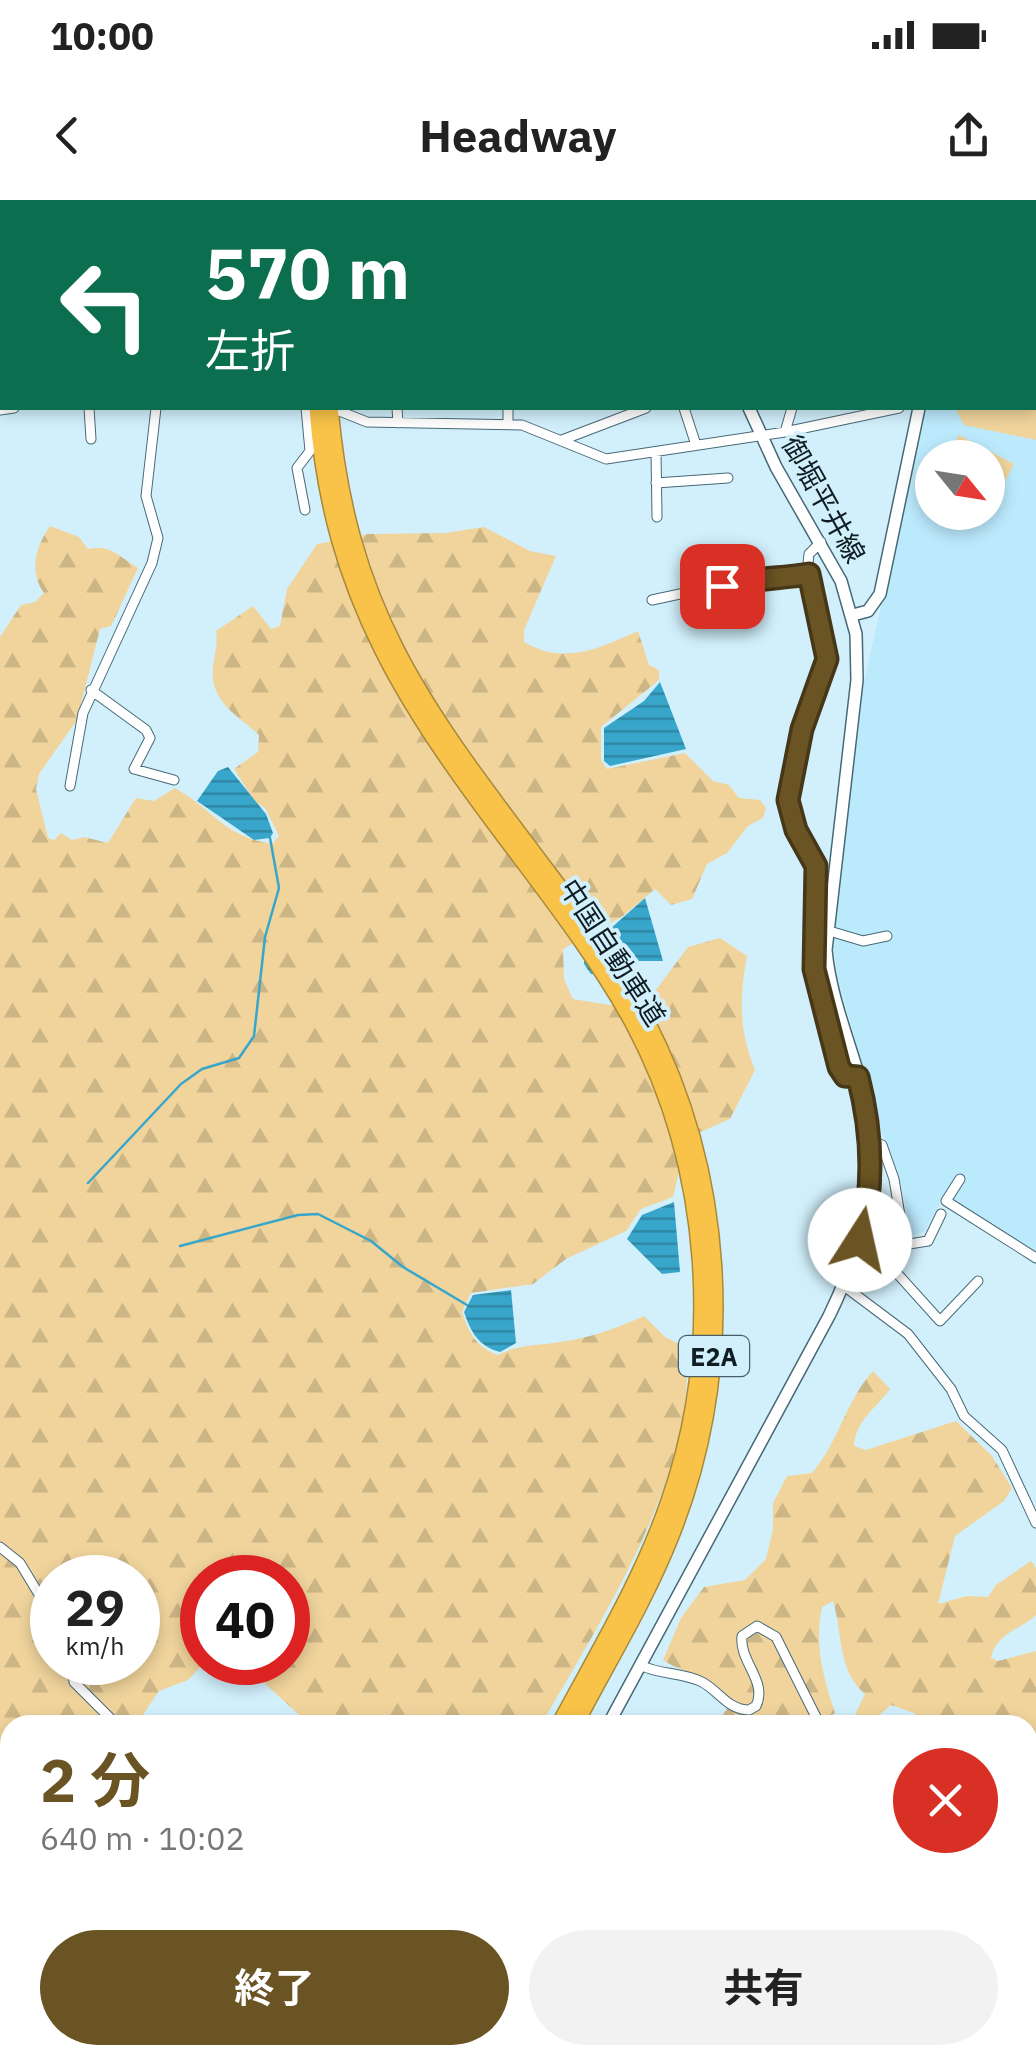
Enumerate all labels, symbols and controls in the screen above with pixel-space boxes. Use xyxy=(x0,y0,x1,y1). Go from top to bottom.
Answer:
text: 10:00 xyxy=(50,11,154,60)
text: Headway xyxy=(419,106,617,164)
icon: back xyxy=(40,108,95,163)
icon: share xyxy=(941,108,996,163)
text: 570 m xyxy=(205,227,410,318)
icon: left xyxy=(40,240,170,370)
text: 左折 xyxy=(205,321,295,379)
street label: 御堀平井線 xyxy=(774,429,874,569)
north arrow xyxy=(915,440,1005,530)
map controls xyxy=(915,440,1005,530)
pin xyxy=(680,544,765,629)
icon: arrive xyxy=(695,559,750,614)
street label: 中国自動車道 xyxy=(552,871,674,1033)
position arrow xyxy=(808,1188,912,1292)
road number: E2A xyxy=(679,1336,749,1376)
speed limit sign: 40 xyxy=(180,1555,310,1685)
text: 29 xyxy=(65,1575,125,1640)
text: km/h xyxy=(66,1629,124,1662)
text: 2 分 xyxy=(40,1740,150,1819)
button: close xyxy=(893,1748,998,1853)
text: 640 m · 10:02 xyxy=(40,1817,245,1859)
button: 終了 xyxy=(40,1930,509,2045)
button: 共有 xyxy=(529,1930,998,2045)

